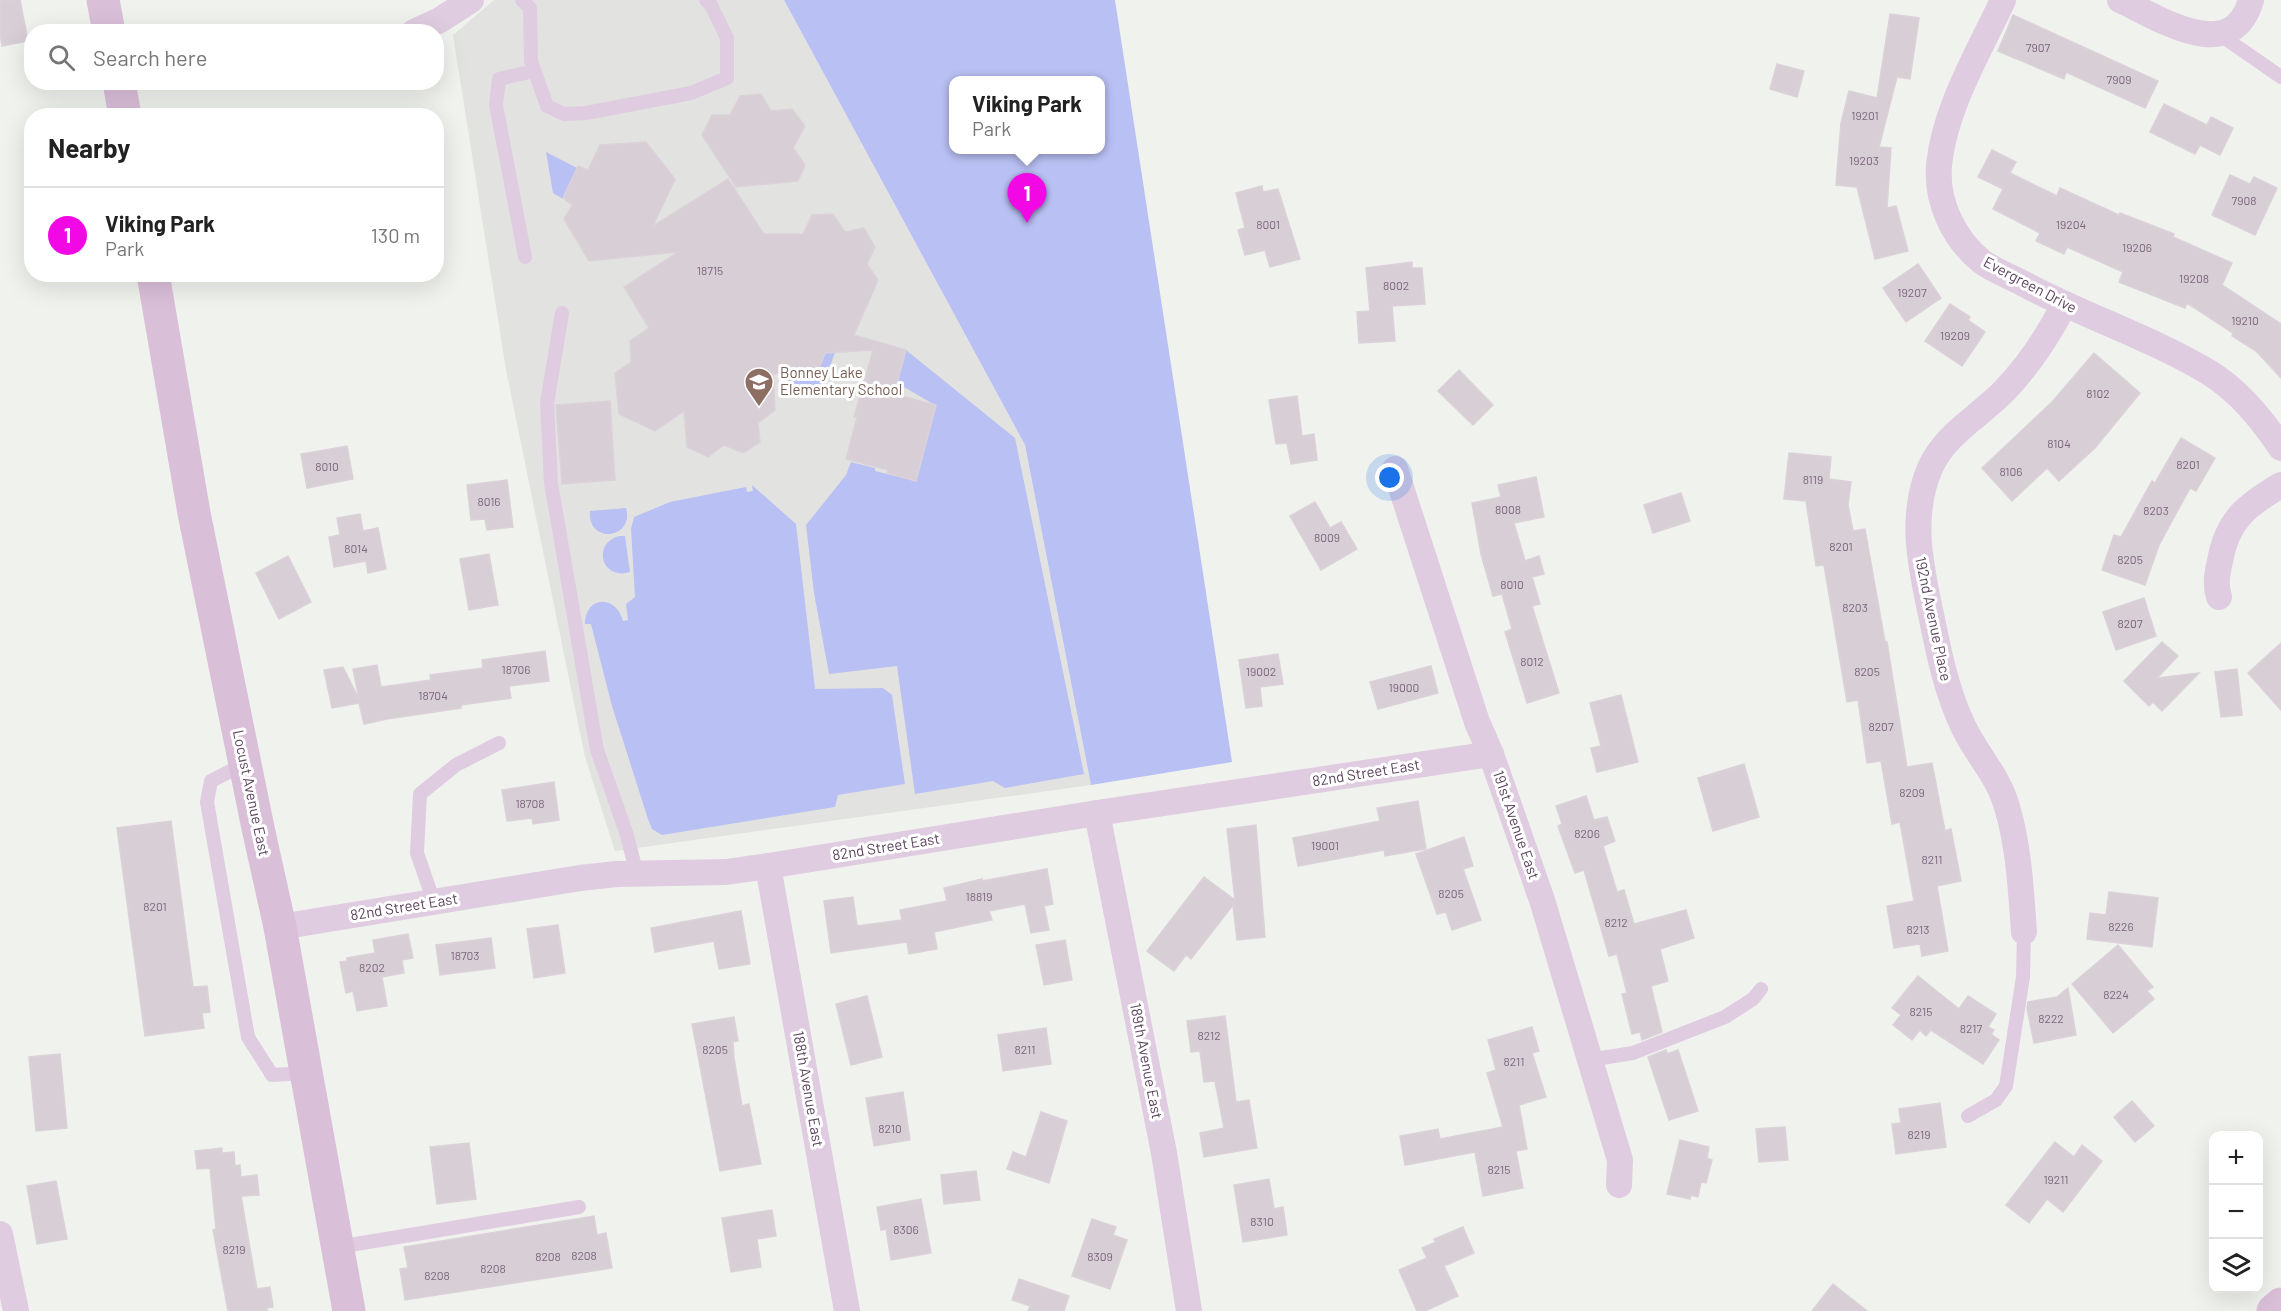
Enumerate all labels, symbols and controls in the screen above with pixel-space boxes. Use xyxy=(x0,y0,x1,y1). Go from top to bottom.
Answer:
search box xyxy=(24,24,444,90)
house number: 7907 xyxy=(2026,40,2051,54)
icon: search xyxy=(45,41,78,74)
text: Search here xyxy=(93,44,207,70)
house number: 7909 xyxy=(2107,72,2131,86)
popup xyxy=(949,76,1105,154)
text: Viking Park xyxy=(972,90,1082,116)
house number: 19201 xyxy=(1851,108,1879,122)
text: Park xyxy=(972,116,1011,140)
text: Nearby xyxy=(48,132,130,163)
house number: 19203 xyxy=(1849,153,1879,167)
pin: 1 xyxy=(1008,174,1046,223)
house number: 7908 xyxy=(2232,193,2256,207)
text: Viking Park xyxy=(105,210,215,236)
house number: 8001 xyxy=(1256,217,1280,231)
house number: 19204 xyxy=(2056,217,2086,231)
text: 1 xyxy=(64,223,71,247)
text: 130 m xyxy=(371,223,420,247)
text: Park xyxy=(105,236,144,260)
house number: 19206 xyxy=(2122,240,2152,254)
street label: Evergreen Drive xyxy=(1981,252,2080,316)
house number: 18715 xyxy=(697,263,723,277)
house number: 19208 xyxy=(2179,271,2209,285)
house number: 8002 xyxy=(1383,278,1409,292)
house number: 19207 xyxy=(1897,285,1927,299)
house number: 19210 xyxy=(2231,313,2259,327)
house number: 19209 xyxy=(1940,328,1970,342)
place label: Bonney Lake Elementary School xyxy=(780,363,902,398)
school or university icon: Bonney Lake Elementary School xyxy=(743,366,775,408)
house number: 8102 xyxy=(2086,386,2110,400)
house number: 8104 xyxy=(2047,436,2071,450)
house number: 8201 xyxy=(2176,457,2200,471)
house number: 8010 xyxy=(315,459,339,473)
your location xyxy=(1375,463,1404,492)
house number: 8106 xyxy=(1999,464,2023,478)
house number: 8119 xyxy=(1803,472,1823,486)
house number: 8016 xyxy=(477,494,501,508)
house number: 8008 xyxy=(1495,502,1521,516)
house number: 8203 xyxy=(2143,503,2169,517)
house number: 8009 xyxy=(1314,530,1340,544)
house number: 8201 xyxy=(1829,539,1853,553)
house number: 8014 xyxy=(344,541,368,555)
house number: 8205 xyxy=(2117,552,2143,566)
street label: 192nd Avenue Place xyxy=(1912,555,1956,683)
house number: 8010 xyxy=(1500,577,1524,591)
house number: 8203 xyxy=(1842,600,1868,614)
house number: 8207 xyxy=(2117,616,2143,630)
house number: 8012 xyxy=(1520,654,1544,668)
house number: 18706 xyxy=(501,662,531,676)
house number: 19002 xyxy=(1246,664,1276,678)
house number: 8205 xyxy=(1854,664,1880,678)
house number: 19000 xyxy=(1389,680,1419,694)
house number: 18704 xyxy=(418,688,448,702)
house number: 8207 xyxy=(1868,719,1894,733)
street label: Locust Avenue East xyxy=(230,728,274,857)
street label: 82nd Street East xyxy=(1311,755,1421,789)
street label: 191st Avenue East xyxy=(1490,768,1544,881)
house number: 8209 xyxy=(1899,785,1925,799)
house number: 18708 xyxy=(515,796,545,810)
house number: 8206 xyxy=(1574,826,1600,840)
street label: 82nd Street East xyxy=(831,829,941,863)
house number: 19001 xyxy=(1311,838,1339,852)
house number: 8211 xyxy=(1922,852,1942,866)
house number: 8205 xyxy=(1438,886,1464,900)
street label: 82nd Street East xyxy=(349,889,459,923)
house number: 18819 xyxy=(966,889,992,903)
house number: 8201 xyxy=(143,899,167,913)
house number: 8212 xyxy=(1604,915,1628,929)
house number: 8226 xyxy=(2108,919,2134,933)
house number: 8213 xyxy=(1907,922,1929,936)
house number: 18703 xyxy=(450,948,480,962)
house number: 8202 xyxy=(359,960,385,974)
house number: 8224 xyxy=(2103,987,2129,1001)
street label: 189th Avenue East xyxy=(1127,1001,1167,1120)
house number: 8215 xyxy=(1910,1004,1932,1018)
house number: 8222 xyxy=(2038,1011,2064,1025)
house number: 8217 xyxy=(1960,1021,1983,1035)
house number: 8212 xyxy=(1197,1028,1221,1042)
street label: 188th Avenue East xyxy=(790,1029,828,1148)
house number: 8205 xyxy=(702,1042,728,1056)
house number: 8211 xyxy=(1015,1042,1035,1056)
house number: 8211 xyxy=(1504,1054,1524,1068)
house number: 8210 xyxy=(878,1121,902,1135)
house number: 8219 xyxy=(1908,1127,1930,1141)
map controls xyxy=(2209,1131,2263,1293)
button: + xyxy=(2209,1131,2263,1185)
house number: 8215 xyxy=(1488,1162,1510,1176)
house number: 19211 xyxy=(2043,1172,2069,1186)
button: − xyxy=(2209,1185,2263,1239)
house number: 8310 xyxy=(1250,1214,1274,1228)
house number: 8306 xyxy=(893,1222,919,1236)
button: layers xyxy=(2209,1239,2263,1293)
house number: 8219 xyxy=(223,1242,245,1256)
house number: 8208 xyxy=(571,1248,597,1262)
house number: 8208 xyxy=(535,1249,561,1263)
house number: 8309 xyxy=(1087,1249,1113,1263)
house number: 8208 xyxy=(480,1261,506,1275)
house number: 8208 xyxy=(424,1268,450,1282)

